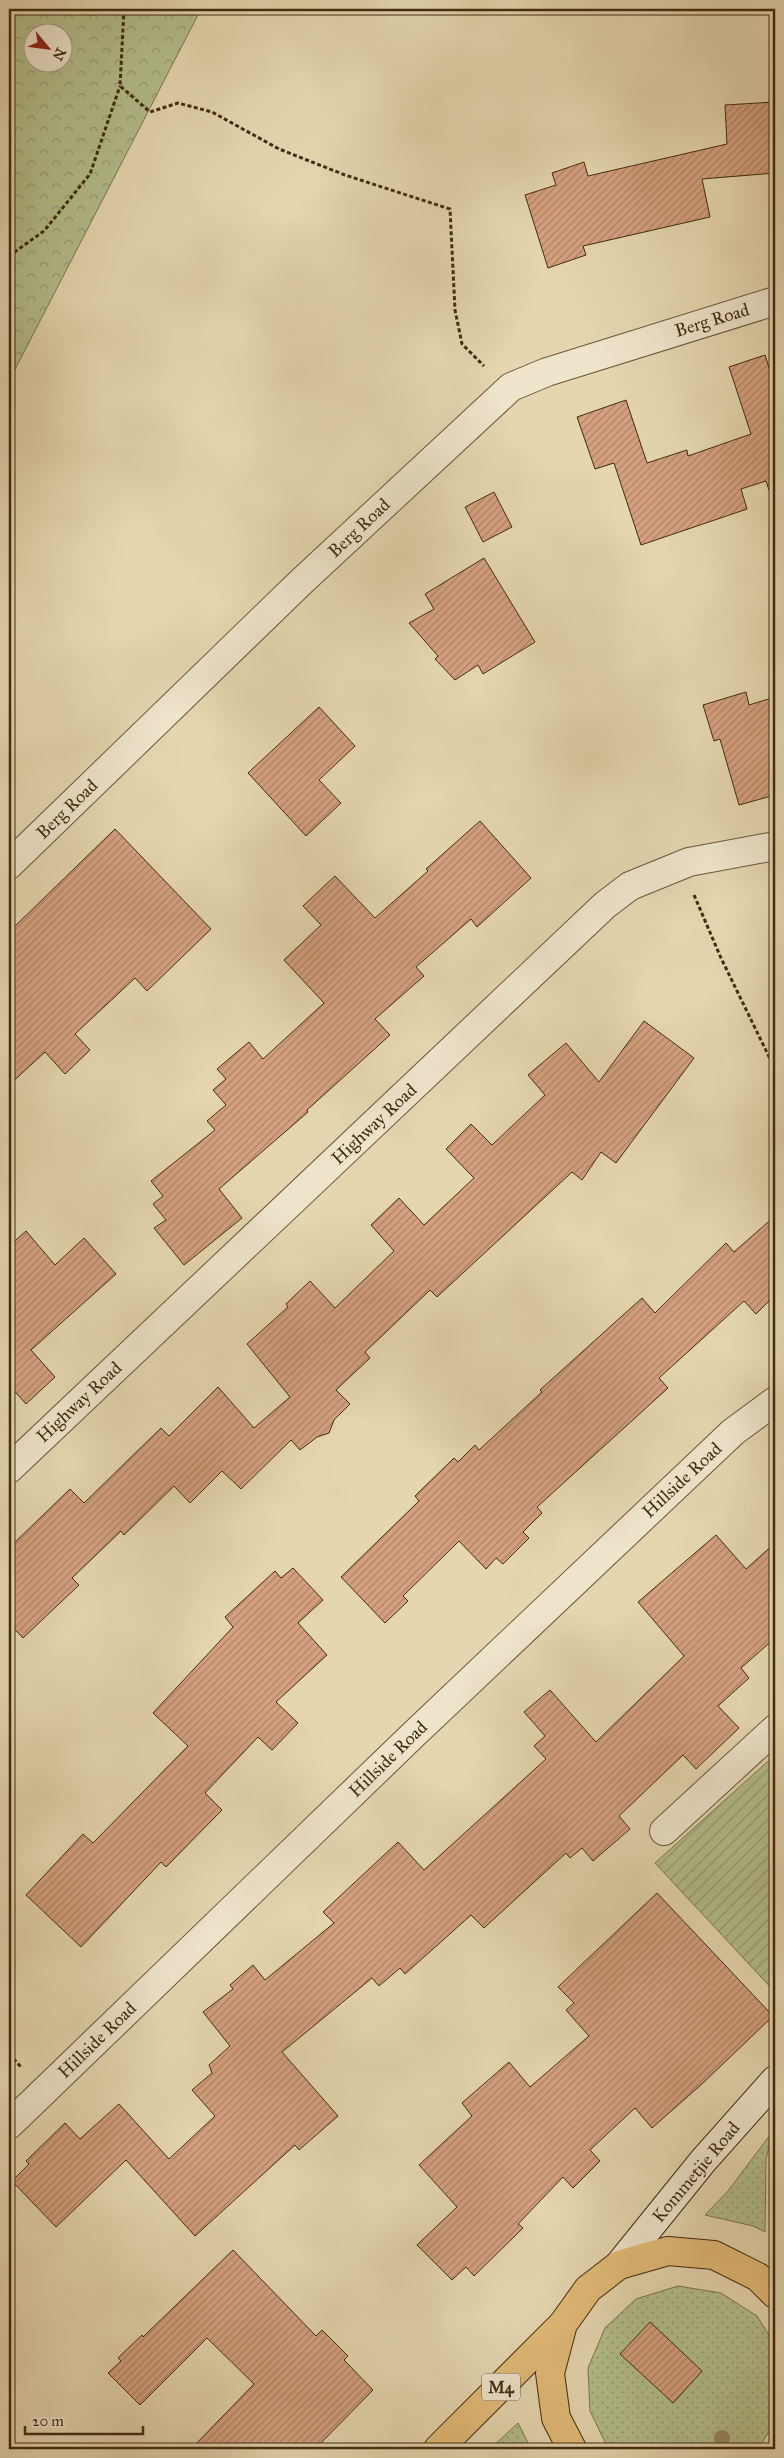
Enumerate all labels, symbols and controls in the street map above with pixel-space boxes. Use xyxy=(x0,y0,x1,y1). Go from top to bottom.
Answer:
north arrow xyxy=(22,22,72,72)
text: N xyxy=(49,45,69,63)
street label: Berg Road xyxy=(672,298,752,343)
street label: Berg Road xyxy=(323,494,395,563)
street label: Berg Road xyxy=(32,774,103,844)
street label: Highway Road xyxy=(327,1079,422,1170)
street label: Highway Road xyxy=(32,1357,127,1448)
street label: Hillside Road xyxy=(638,1438,726,1522)
street label: Hillside Road xyxy=(344,1716,432,1802)
street label: Hillside Road xyxy=(53,1997,141,2083)
street label: Kommetjie Road xyxy=(647,2117,745,2227)
road number: M4 xyxy=(482,2374,520,2400)
scale bar xyxy=(25,2403,142,2435)
text: 20 m xyxy=(32,2412,64,2430)

